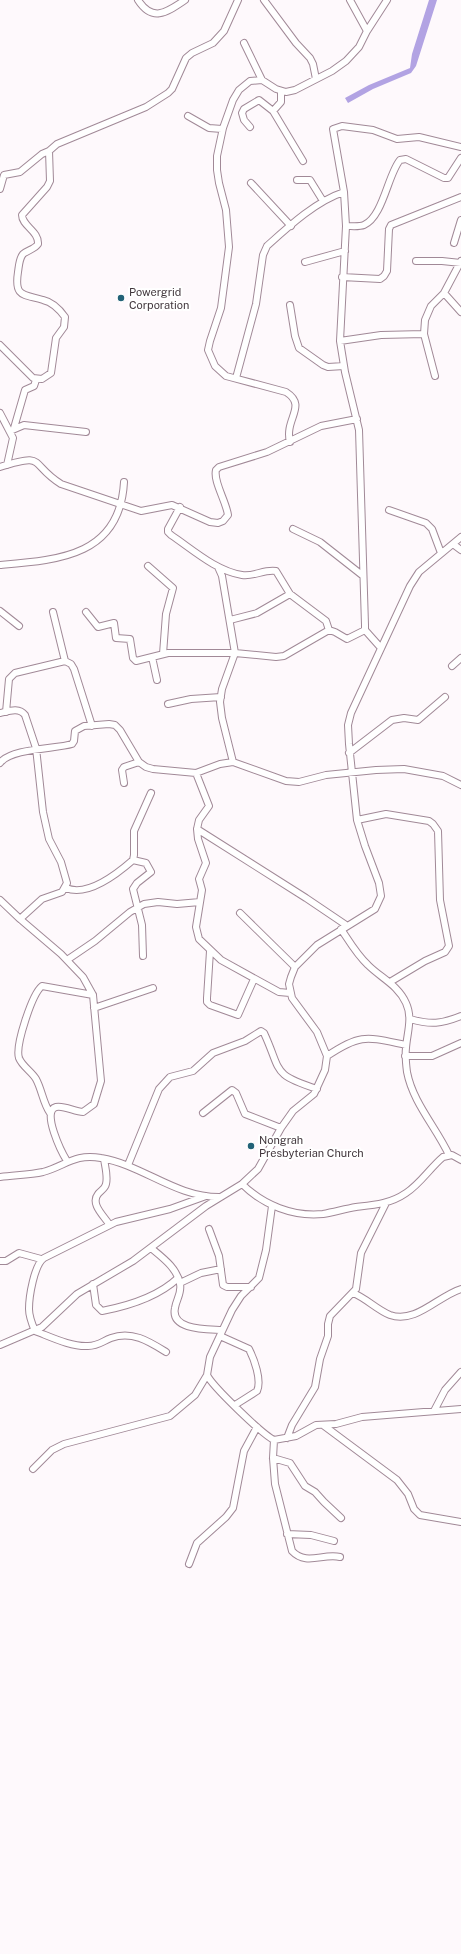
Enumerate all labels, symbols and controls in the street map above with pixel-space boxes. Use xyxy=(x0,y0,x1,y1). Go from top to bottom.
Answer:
place label: Powergrid Corporation xyxy=(129,286,189,311)
marker: Powergrid Corporation xyxy=(116,293,126,303)
place label: Nongrah Presbyterian Church xyxy=(259,1134,364,1159)
marker: Nongrah Presbyterian Church xyxy=(246,1141,256,1151)

